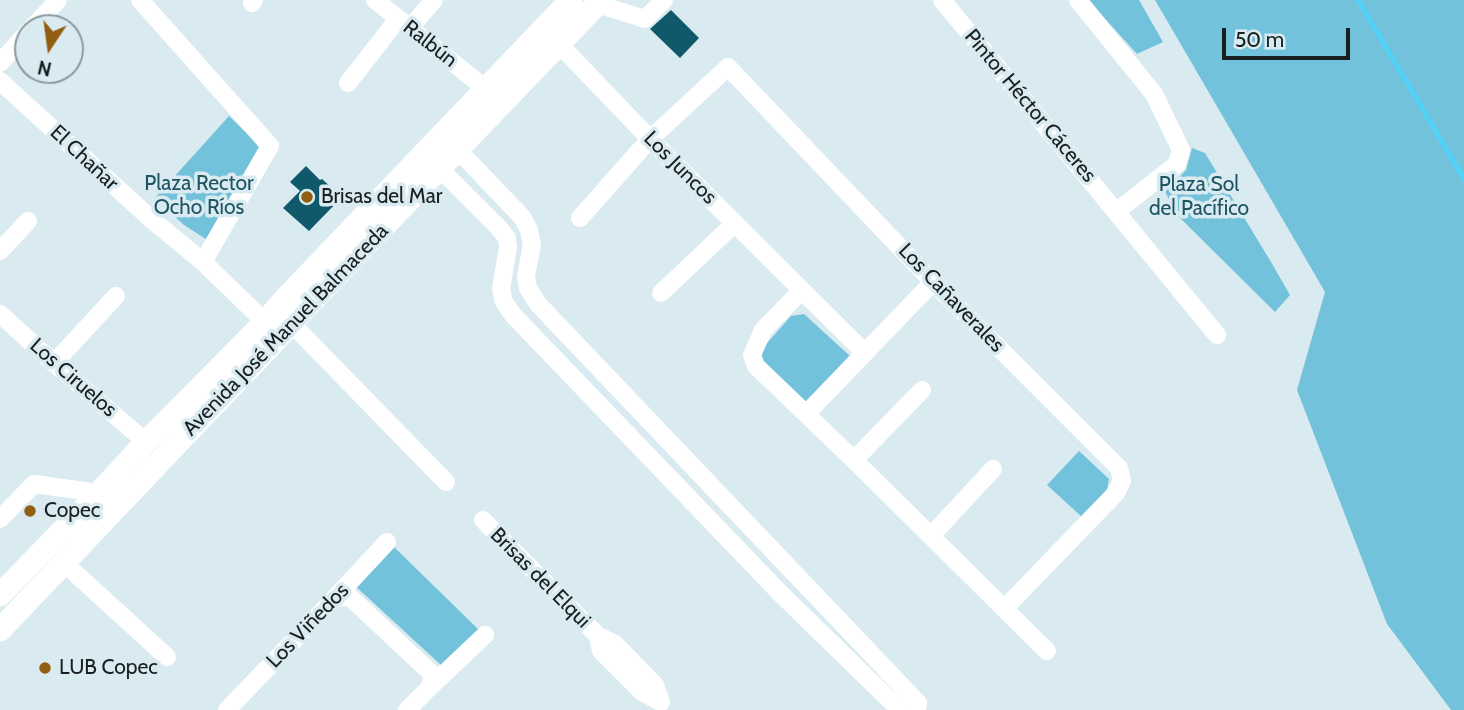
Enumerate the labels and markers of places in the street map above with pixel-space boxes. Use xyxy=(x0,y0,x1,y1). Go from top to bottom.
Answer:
place label: Brisas del Mar xyxy=(321,184,442,210)
marker: Brisas del Mar xyxy=(299,189,315,205)
place label: Copec xyxy=(44,498,100,524)
marker: Copec xyxy=(22,503,38,519)
place label: LUB Copec xyxy=(59,655,158,681)
marker: LUB Copec xyxy=(37,660,53,676)

